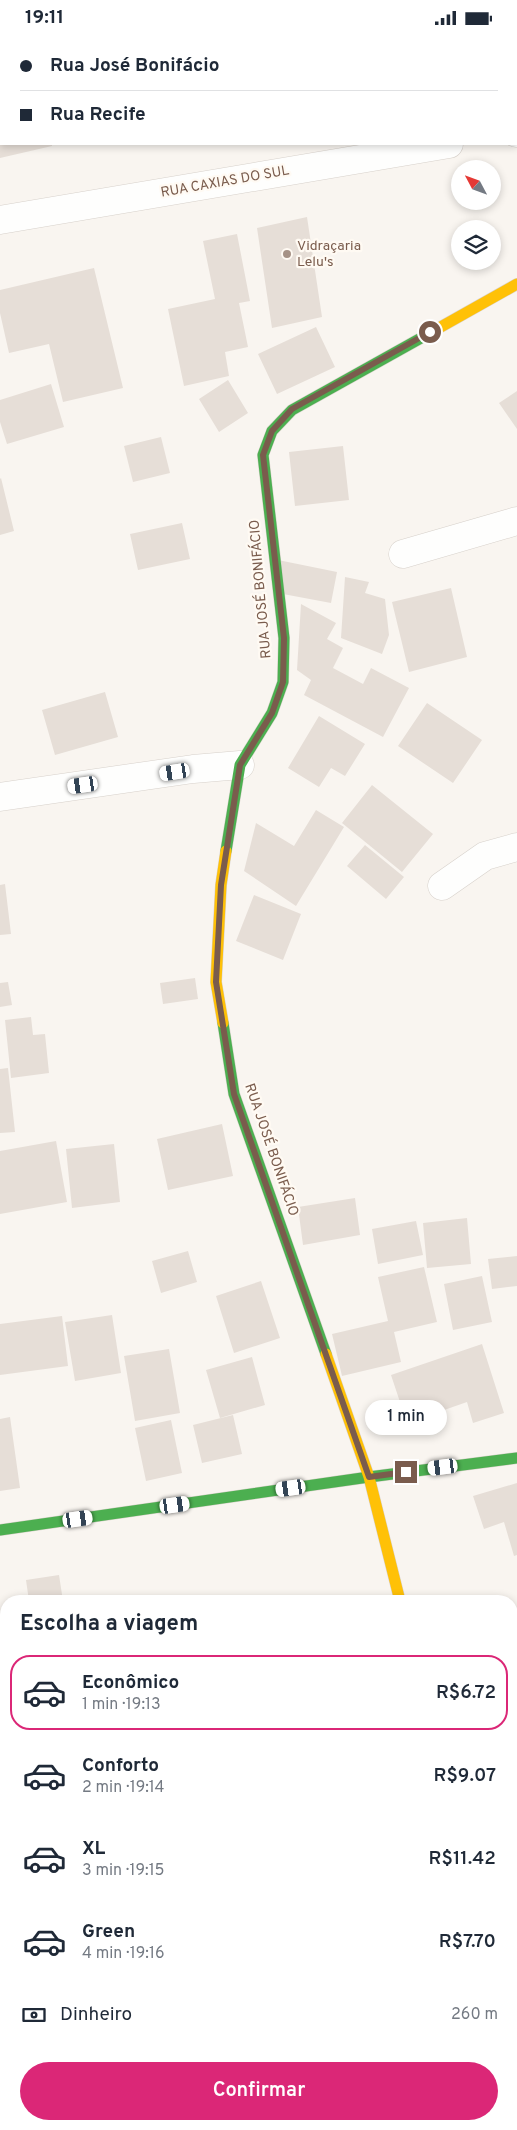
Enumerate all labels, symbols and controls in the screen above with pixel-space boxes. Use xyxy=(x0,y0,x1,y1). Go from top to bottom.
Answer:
text: 19:11 xyxy=(25,6,64,30)
text: Rua José Bonifácio xyxy=(50,54,219,78)
text: Rua Recife xyxy=(50,103,146,127)
north arrow xyxy=(451,160,501,210)
map controls xyxy=(451,160,501,270)
street label: RUA CAXIAS DO SUL xyxy=(159,162,291,202)
button: layers xyxy=(451,220,501,270)
place label: Vidraçaria Lelu's xyxy=(297,238,361,271)
marker: Vidraçaria Lelu's xyxy=(281,248,293,260)
route start xyxy=(419,321,441,343)
street label: RUA JOSÉ BONIFÁCIO xyxy=(245,519,276,659)
car xyxy=(159,762,190,782)
car xyxy=(67,775,98,795)
street label: RUA JOSÉ BONIFÁCIO xyxy=(240,1081,303,1219)
callout: 1 min xyxy=(365,1399,447,1435)
text: 1 min xyxy=(387,1407,425,1427)
car xyxy=(427,1458,458,1476)
route end xyxy=(395,1461,417,1483)
car xyxy=(275,1478,306,1498)
car xyxy=(159,1495,190,1515)
car xyxy=(62,1509,93,1529)
text: Escolha a viagem xyxy=(20,1611,198,1638)
icon: car xyxy=(22,1670,67,1715)
text: Econômico xyxy=(82,1671,179,1695)
text: R$6.72 xyxy=(436,1681,496,1705)
text: 1 min · 19:13 xyxy=(82,1695,161,1715)
icon: car xyxy=(22,1753,67,1798)
text: Conforto xyxy=(82,1754,159,1778)
text: R$9.07 xyxy=(434,1764,496,1788)
text: 2 min · 19:14 xyxy=(82,1778,164,1798)
icon: car xyxy=(22,1836,67,1881)
text: XL xyxy=(82,1837,105,1861)
text: R$11.42 xyxy=(429,1847,496,1871)
text: 3 min · 19:15 xyxy=(82,1861,165,1881)
icon: car xyxy=(22,1919,67,1964)
text: Green xyxy=(82,1920,135,1944)
text: R$7.70 xyxy=(439,1930,496,1954)
text: 4 min · 19:16 xyxy=(82,1944,164,1964)
icon: cash xyxy=(20,2001,48,2029)
text: Dinheiro xyxy=(60,2003,132,2027)
text: 260 m xyxy=(451,2005,498,2025)
button: Confirmar xyxy=(20,2062,498,2120)

